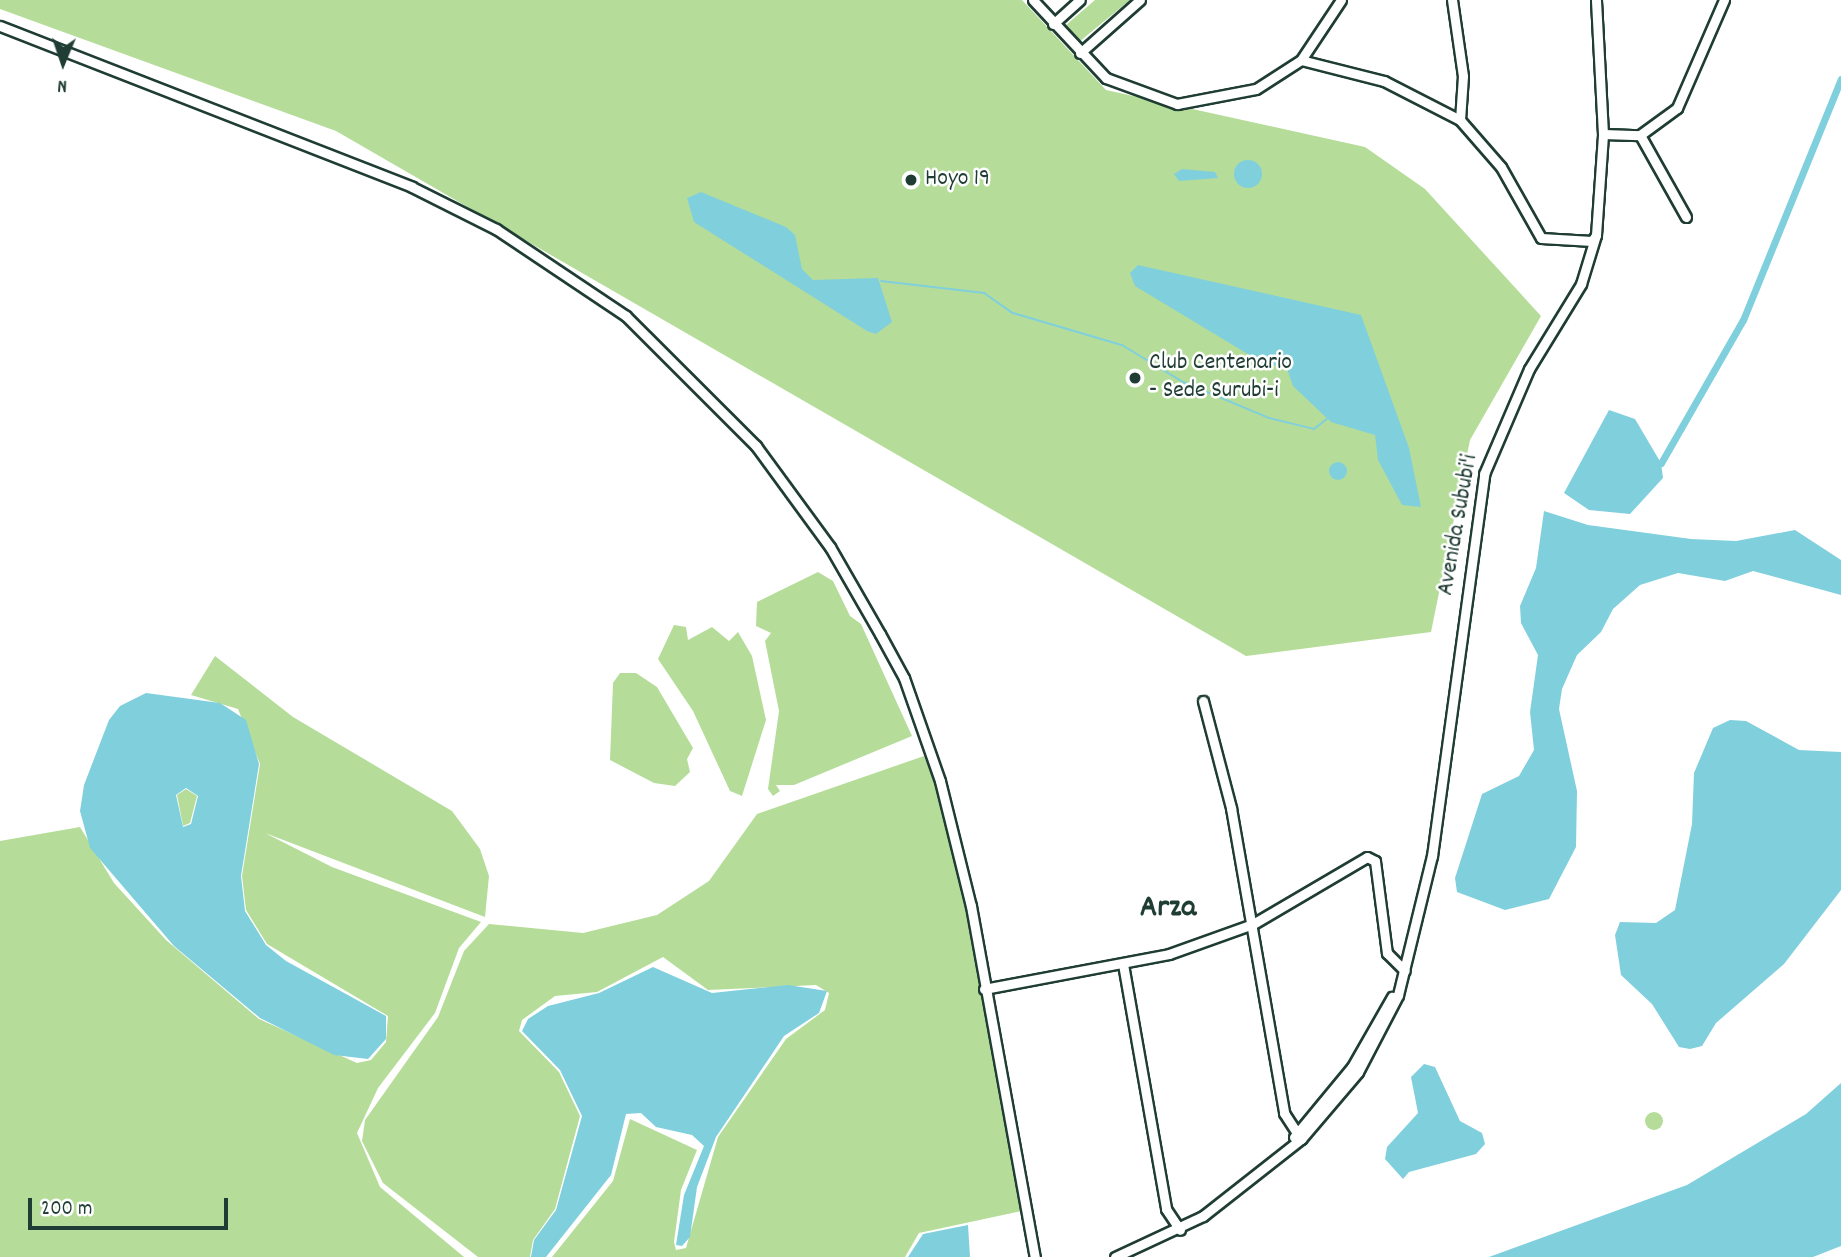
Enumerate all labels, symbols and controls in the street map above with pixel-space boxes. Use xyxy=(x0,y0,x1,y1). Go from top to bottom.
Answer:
north arrow xyxy=(28,28,98,98)
text: N xyxy=(57,71,67,98)
place label: Hoyo 19 xyxy=(925,166,990,194)
marker: Hoyo 19 xyxy=(903,172,919,188)
place label: Club Centenario - Sede Surubi-i xyxy=(1149,350,1292,406)
marker: Club Centenario - Sede Surubi-i xyxy=(1127,370,1143,386)
street label: Avenida Sububi'i xyxy=(1432,452,1486,598)
district label: Arza xyxy=(1140,890,1196,928)
scale bar xyxy=(32,1184,231,1228)
text: 200 m xyxy=(41,1195,92,1225)

